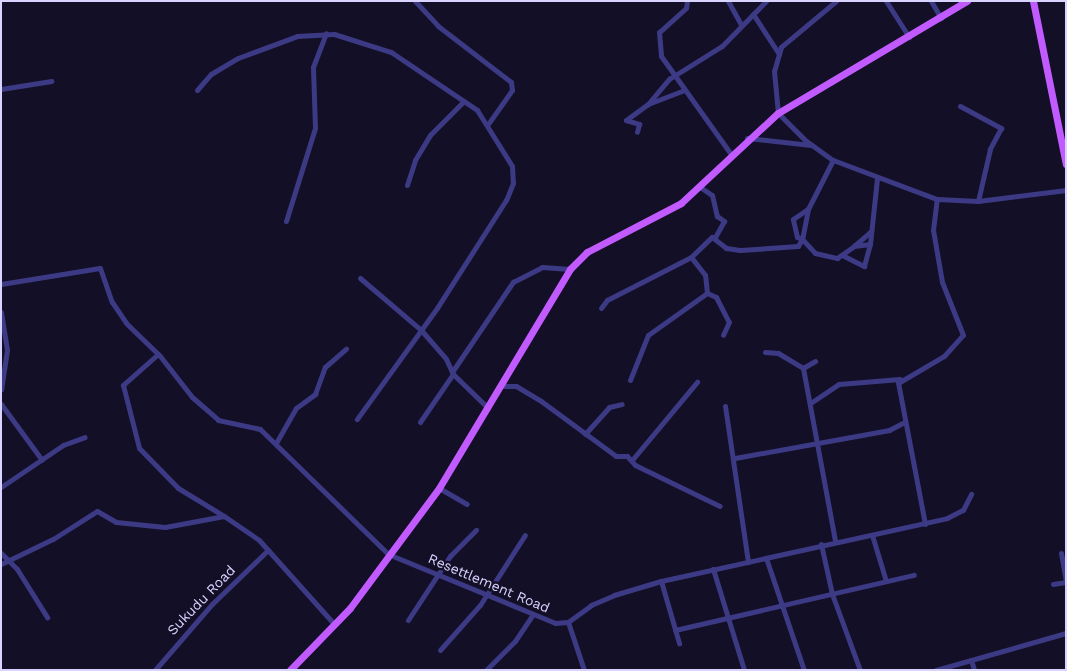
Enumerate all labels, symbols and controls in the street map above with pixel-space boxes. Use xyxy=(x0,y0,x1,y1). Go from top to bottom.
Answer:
street label: Resettlement Road xyxy=(426,550,552,616)
street label: Sukudu Road xyxy=(164,562,238,638)

